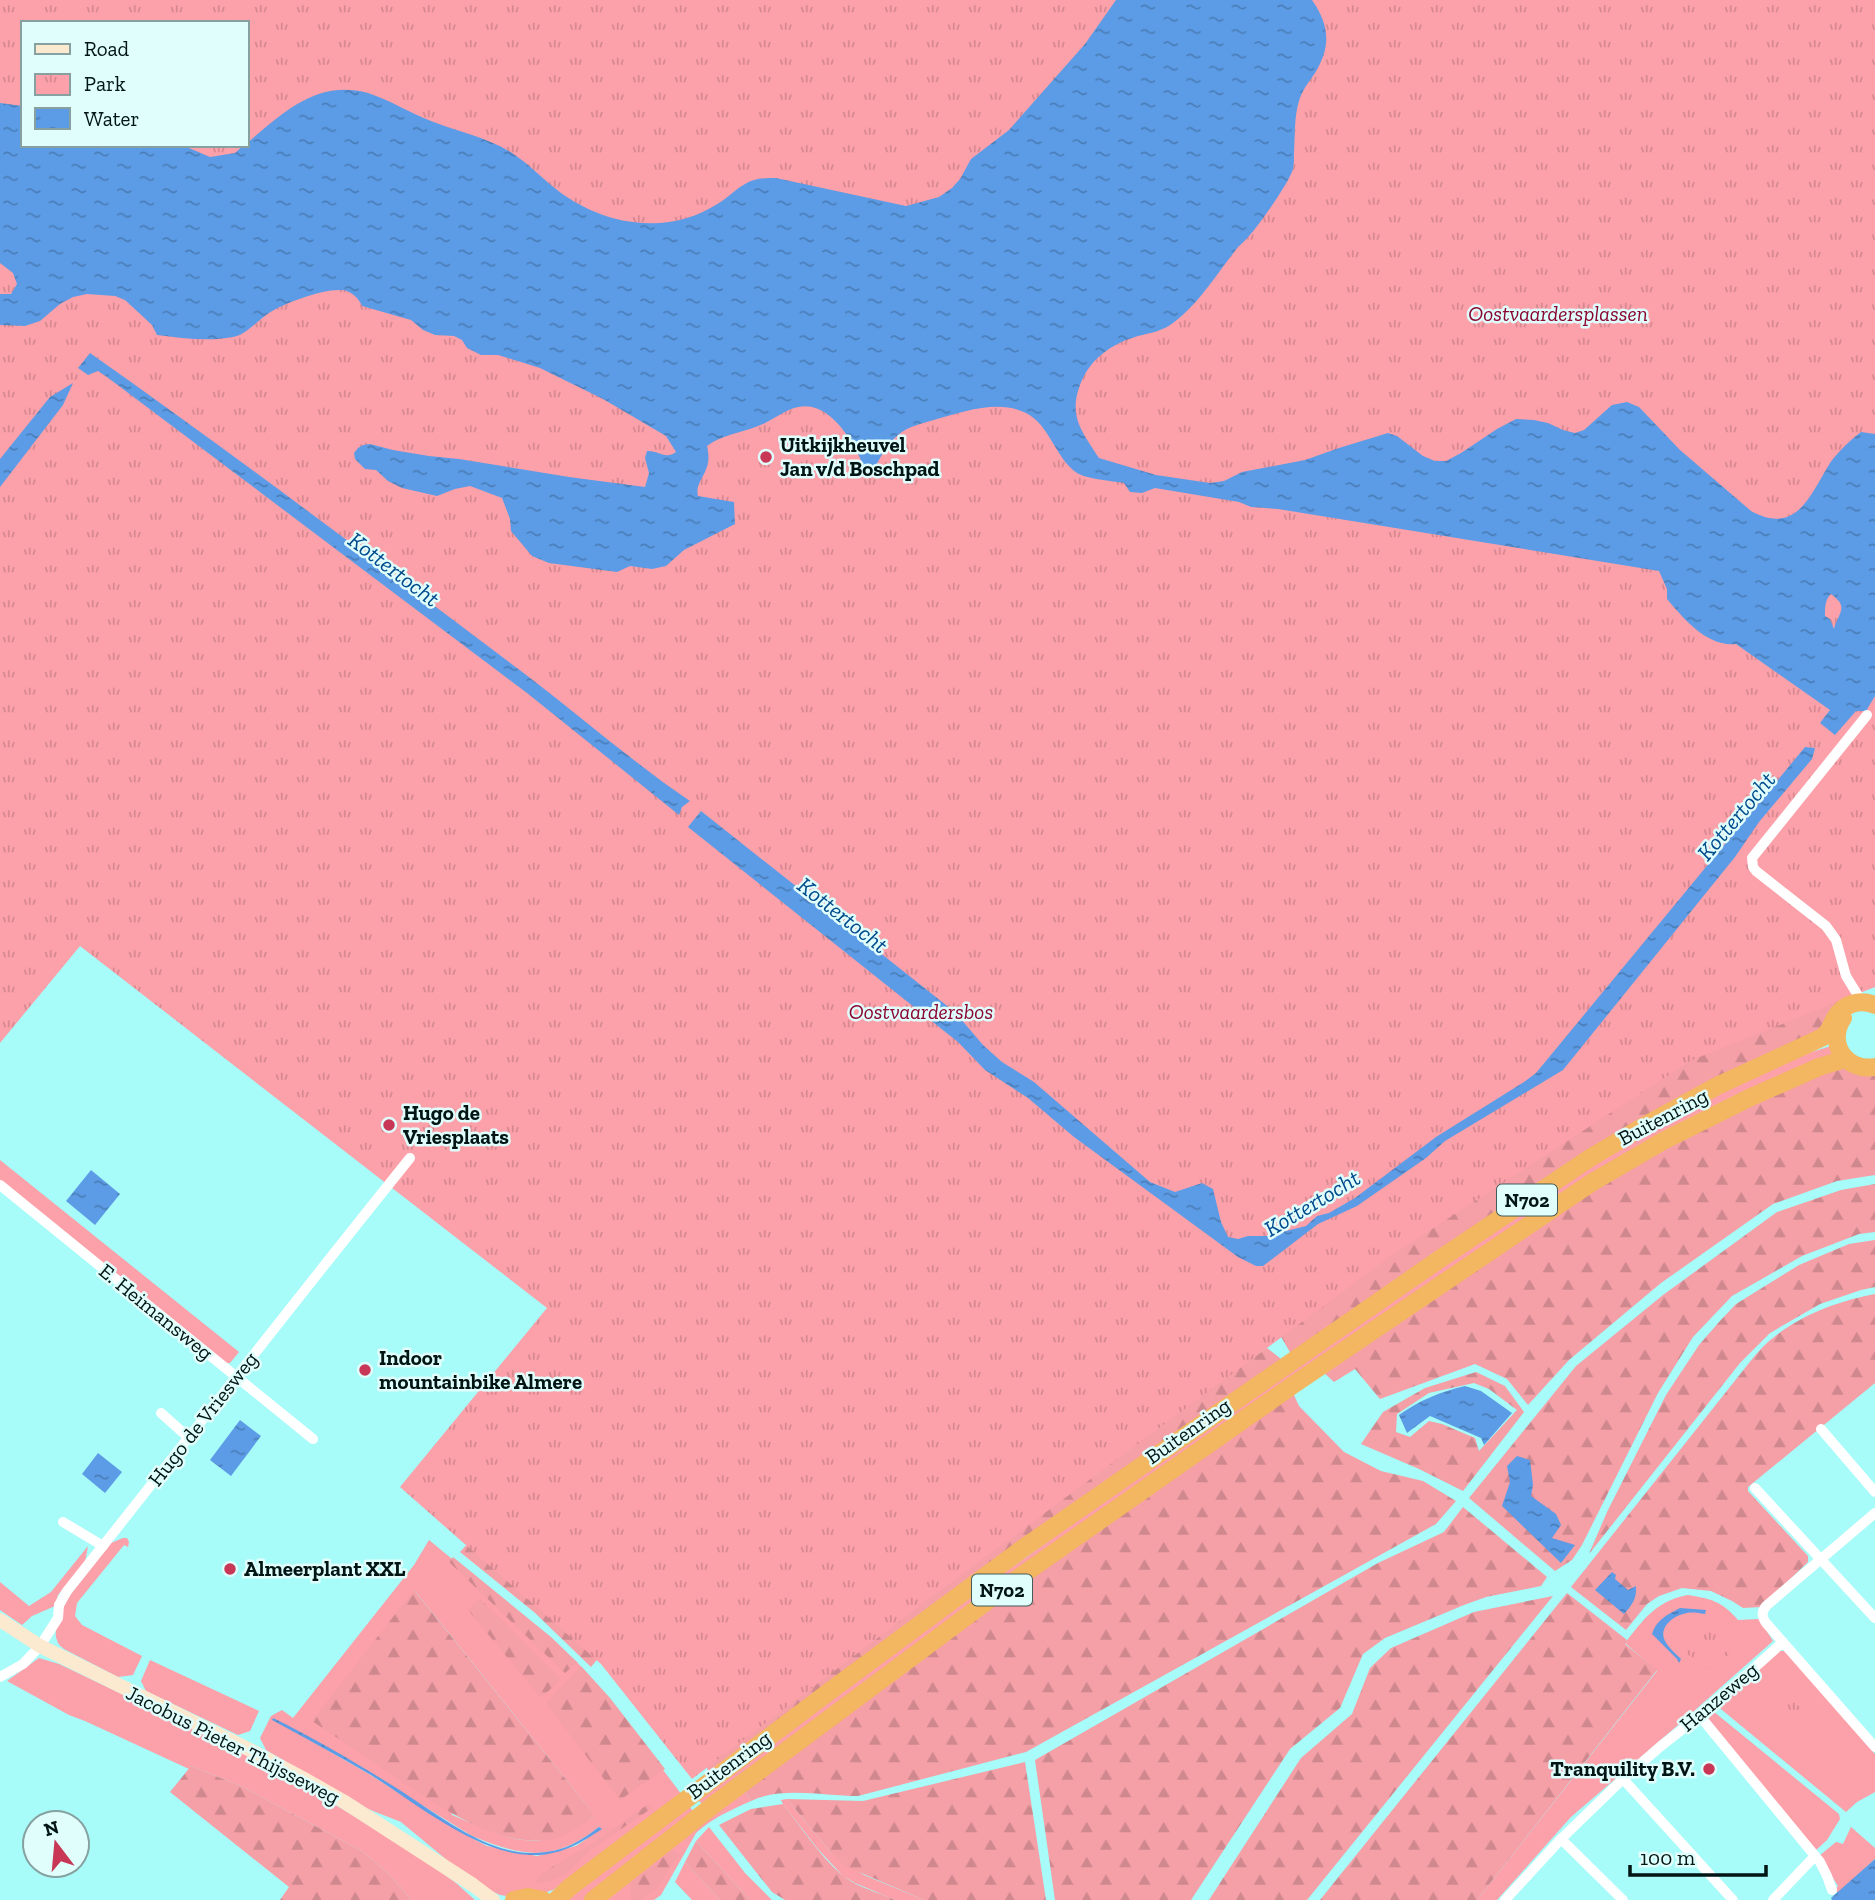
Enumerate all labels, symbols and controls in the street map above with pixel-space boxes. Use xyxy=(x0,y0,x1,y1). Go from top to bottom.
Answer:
legend xyxy=(21,21,248,147)
text: Road xyxy=(84,36,130,61)
text: Park xyxy=(84,71,126,96)
text: Water xyxy=(84,106,139,131)
park label: Oostvaardersplassen xyxy=(1468,301,1648,326)
place label: Uitkijkheuvel Jan v/d Boschpad xyxy=(780,432,940,481)
marker: Uitkijkheuvel Jan v/d Boschpad xyxy=(758,449,774,465)
water label: Kottertocht xyxy=(343,526,445,612)
water label: Kottertocht xyxy=(1691,766,1781,866)
water label: Kottertocht xyxy=(792,871,894,959)
park label: Oostvaardersbos xyxy=(849,999,993,1024)
street label: Buitenring xyxy=(1614,1082,1712,1151)
place label: Hugo de Vriesplaats xyxy=(403,1100,509,1149)
marker: Hugo de Vriesplaats xyxy=(381,1117,397,1133)
water label: Kottertocht xyxy=(1259,1163,1365,1243)
road number: N702 xyxy=(1497,1184,1557,1216)
street label: E. Heimansweg xyxy=(94,1258,219,1365)
place label: Indoor mountainbike Almere xyxy=(379,1345,582,1394)
street label: Hugo de Vriesweg xyxy=(142,1346,263,1491)
marker: Indoor mountainbike Almere xyxy=(357,1362,373,1378)
street label: Buitenring xyxy=(1140,1392,1236,1469)
place label: Almeerplant XXL xyxy=(244,1556,406,1581)
marker: Almeerplant XXL xyxy=(222,1561,238,1577)
road number: N702 xyxy=(972,1574,1032,1606)
street label: Hanzeweg xyxy=(1674,1656,1763,1737)
street label: Jacobus Pieter Thijsseweg xyxy=(122,1680,345,1810)
street label: Buitenring xyxy=(682,1725,776,1804)
place label: Tranquility B.V. xyxy=(1550,1756,1695,1781)
marker: Tranquility B.V. xyxy=(1701,1761,1717,1777)
north arrow xyxy=(21,1809,91,1879)
text: N xyxy=(41,1815,62,1841)
scale bar xyxy=(1630,1834,1766,1878)
text: 100 m xyxy=(1640,1845,1695,1870)

